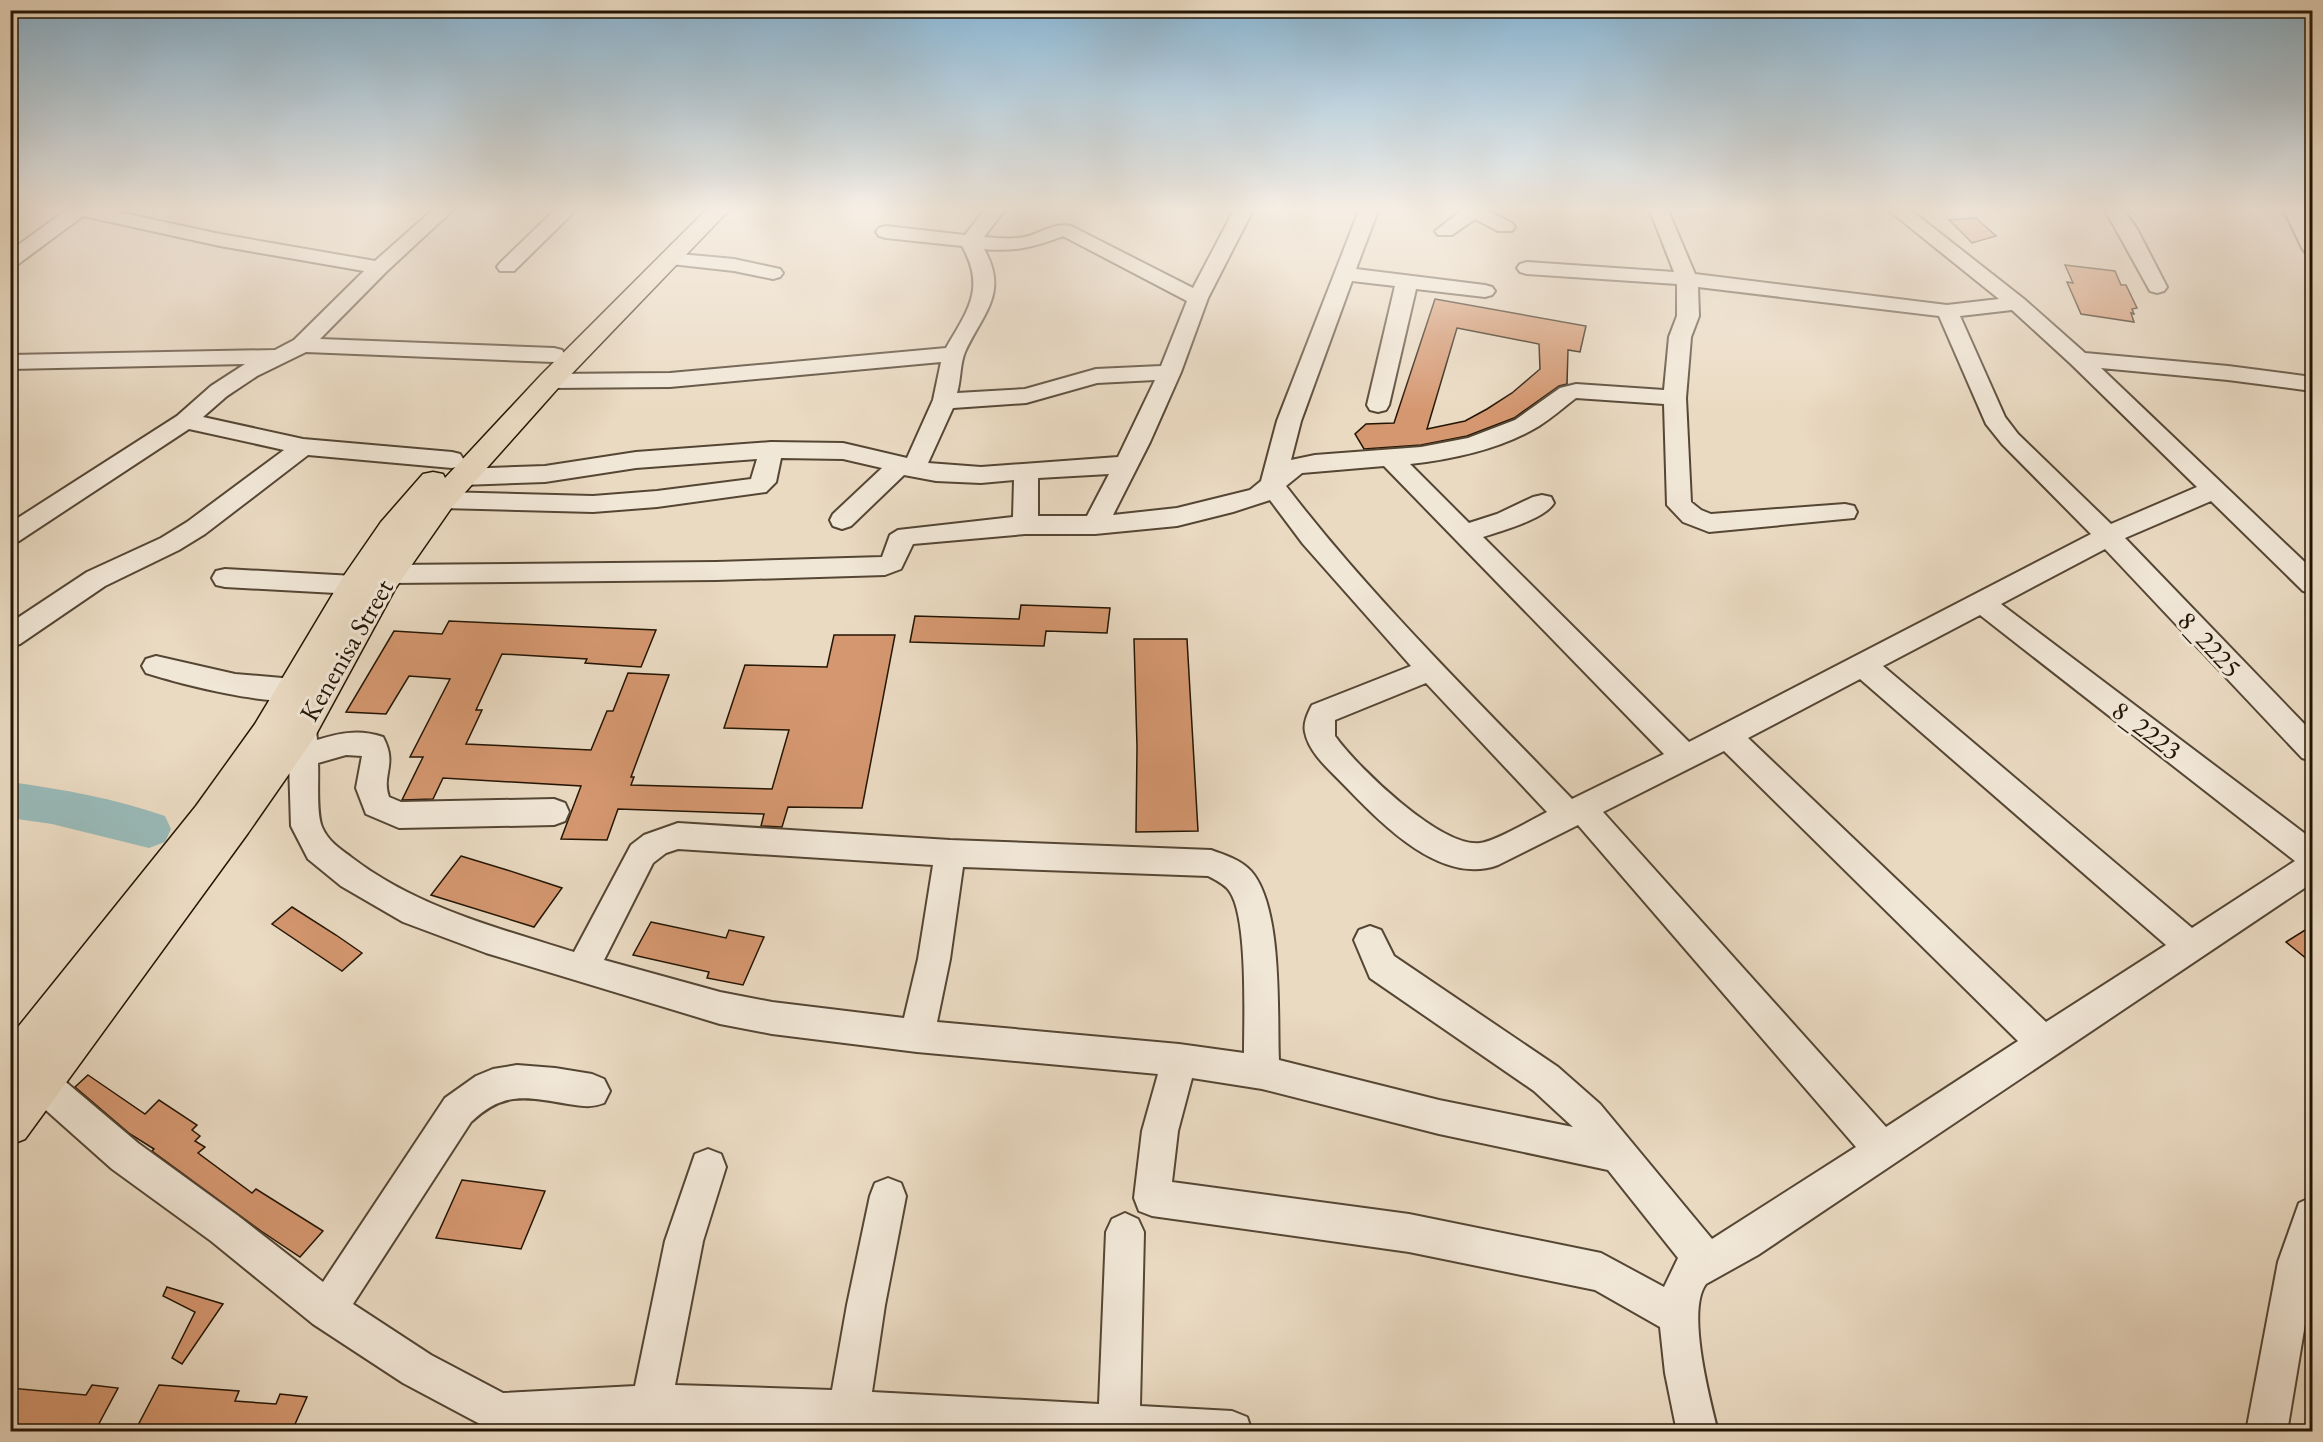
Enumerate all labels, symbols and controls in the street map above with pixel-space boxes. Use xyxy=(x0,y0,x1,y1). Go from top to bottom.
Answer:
street label: Kenenisa Street xyxy=(291,572,401,728)
street label: 8_2225 xyxy=(2170,603,2250,685)
street label: 8_2223 xyxy=(2105,692,2189,768)

